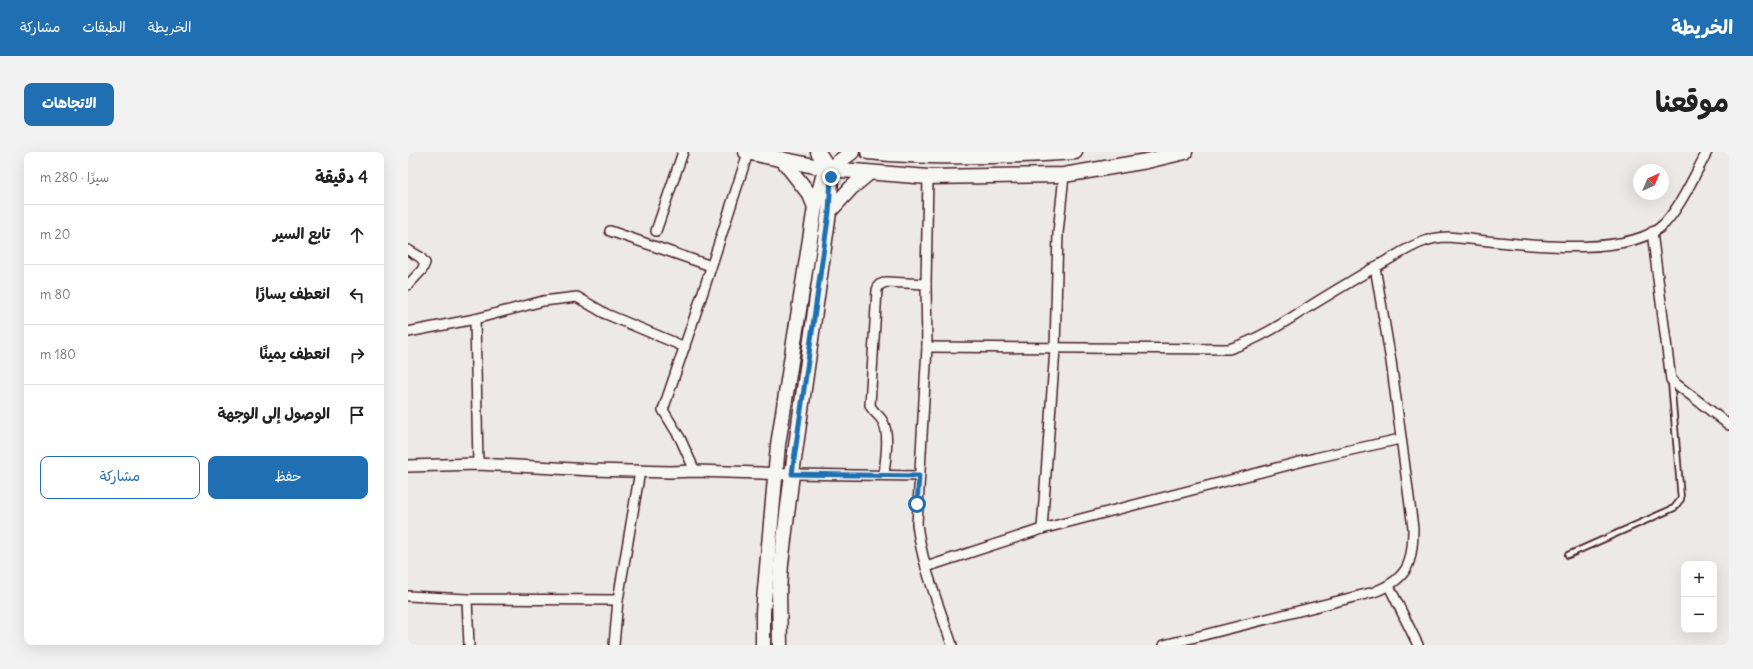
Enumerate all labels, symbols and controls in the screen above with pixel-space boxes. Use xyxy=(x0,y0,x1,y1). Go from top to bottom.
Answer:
text: الخريطة xyxy=(1671,15,1733,39)
text: مشاركة xyxy=(20,18,60,36)
text: الطبقات xyxy=(82,18,126,36)
text: الخريطة xyxy=(148,18,191,36)
button: الاتجاهات xyxy=(24,83,114,126)
text: موقعنا xyxy=(1655,84,1729,120)
north arrow xyxy=(1633,164,1669,200)
text: 4 دقيقة xyxy=(315,166,368,188)
route end xyxy=(822,168,840,186)
text: سيرًا · 280 m xyxy=(40,169,109,186)
text: تابع السير xyxy=(273,224,330,243)
icon: ahead xyxy=(346,224,368,246)
text: 20 m xyxy=(40,226,70,243)
text: انعطف يسارًا xyxy=(256,284,330,303)
icon: left xyxy=(346,284,368,306)
text: 80 m xyxy=(40,286,71,303)
text: انعطف يمينًا xyxy=(259,344,330,363)
icon: right xyxy=(346,344,368,366)
text: 180 m xyxy=(40,346,76,363)
text: الوصول إلى الوجهة xyxy=(217,404,330,423)
icon: arrive xyxy=(346,404,368,426)
button: مشاركة xyxy=(40,456,200,499)
button: حفظ xyxy=(208,456,368,499)
route start xyxy=(908,495,926,513)
map controls xyxy=(1681,561,1717,633)
button: + xyxy=(1681,561,1717,597)
button: − xyxy=(1681,597,1717,633)

